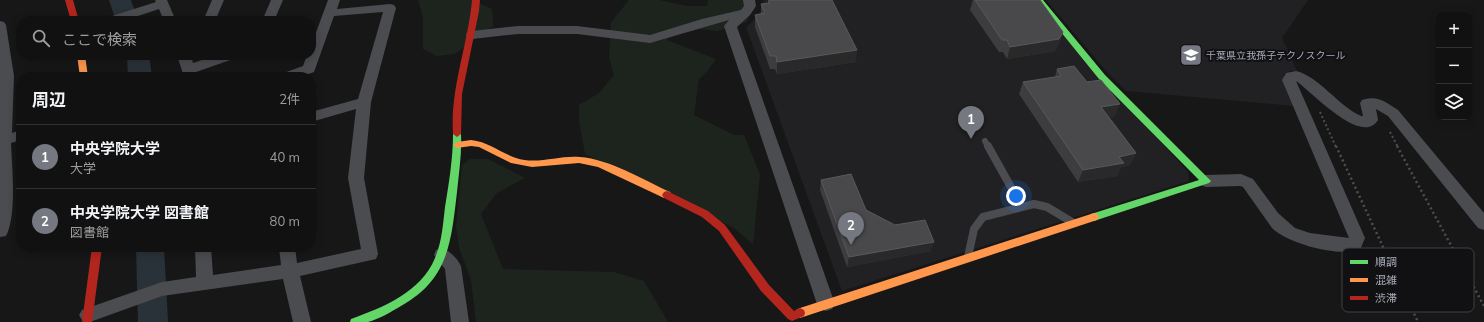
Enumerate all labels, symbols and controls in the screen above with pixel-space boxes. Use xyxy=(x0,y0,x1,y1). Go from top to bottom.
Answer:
map controls xyxy=(1436,12,1472,120)
button: + xyxy=(1436,12,1472,48)
search box xyxy=(16,16,316,60)
icon: search xyxy=(30,27,52,49)
text: ここで検索 xyxy=(62,30,137,49)
school or university icon: 千葉県立我孫子テクノスクール xyxy=(1178,42,1204,68)
button: − xyxy=(1436,48,1472,84)
place label: 千葉県立我孫子テクノスクール xyxy=(1206,49,1345,62)
button: layers xyxy=(1436,84,1472,120)
text: 周辺 xyxy=(32,89,66,110)
text: 2件 xyxy=(279,91,300,107)
pin: 1 xyxy=(958,106,984,139)
text: 中央学院大学 xyxy=(70,139,160,158)
text: 1 xyxy=(41,149,49,165)
text: 40 m xyxy=(270,149,300,165)
text: 大学 xyxy=(70,160,96,176)
your location xyxy=(1006,186,1026,206)
text: 中央学院大学 図書館 xyxy=(70,203,209,222)
pin: 2 xyxy=(838,212,864,245)
text: 2 xyxy=(41,213,49,229)
text: 80 m xyxy=(270,213,300,229)
text: 図書館 xyxy=(70,224,109,240)
legend xyxy=(1342,248,1474,312)
text: 順調 xyxy=(1375,255,1397,269)
text: 混雑 xyxy=(1375,273,1397,287)
text: 渋滞 xyxy=(1375,291,1397,305)

